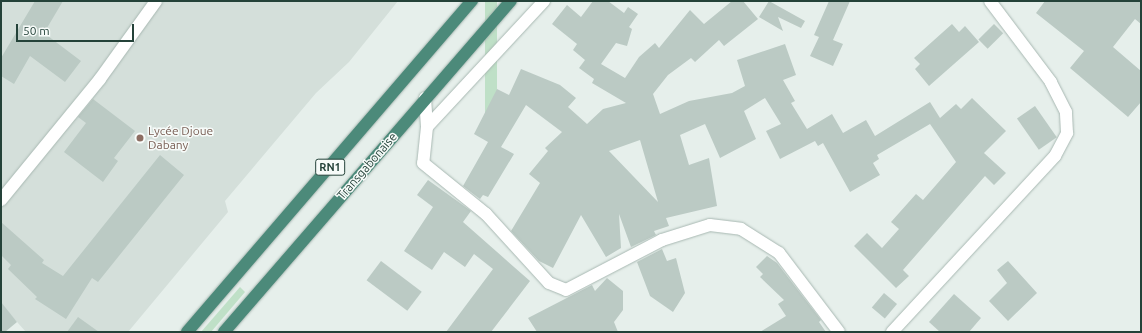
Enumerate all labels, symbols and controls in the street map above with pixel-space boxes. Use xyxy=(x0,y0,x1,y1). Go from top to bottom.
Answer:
scale bar xyxy=(18,16,136,42)
text: 50 m xyxy=(23,24,50,37)
place label: Lycée Djoue Dabany xyxy=(148,124,213,152)
street label: Transgabonaise xyxy=(334,130,400,202)
marker: Lycée Djoue Dabany xyxy=(135,133,145,143)
road number: RN1 xyxy=(315,158,345,176)

